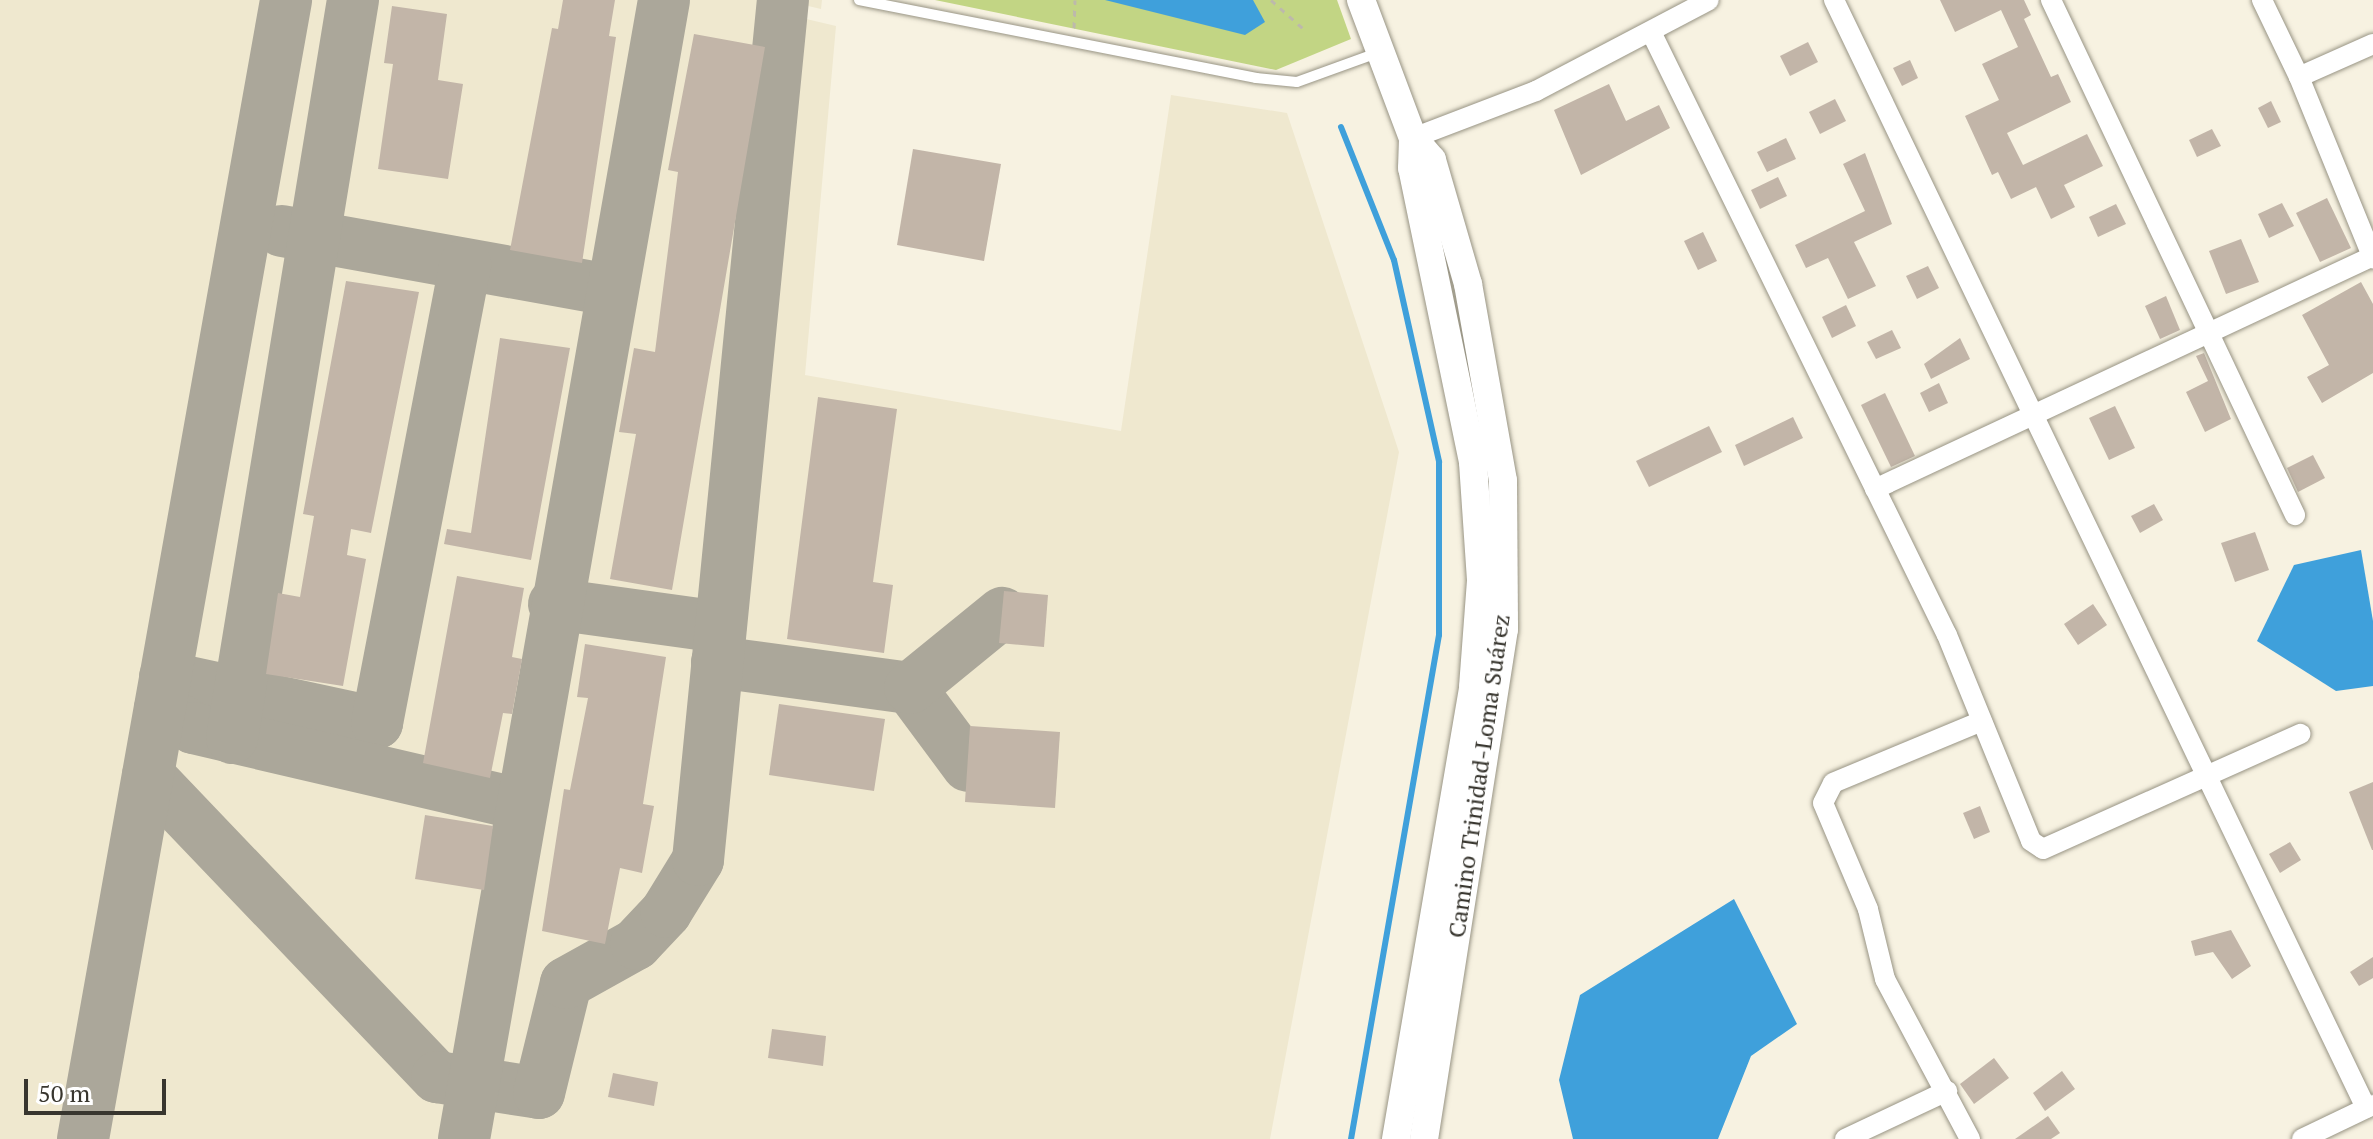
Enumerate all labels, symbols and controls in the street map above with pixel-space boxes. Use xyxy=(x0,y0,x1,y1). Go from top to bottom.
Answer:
street label: Camino Trinidad-Loma Suárez xyxy=(1442,612,1516,940)
scale bar xyxy=(28,1063,170,1113)
text: 50 m xyxy=(38,1077,90,1109)

